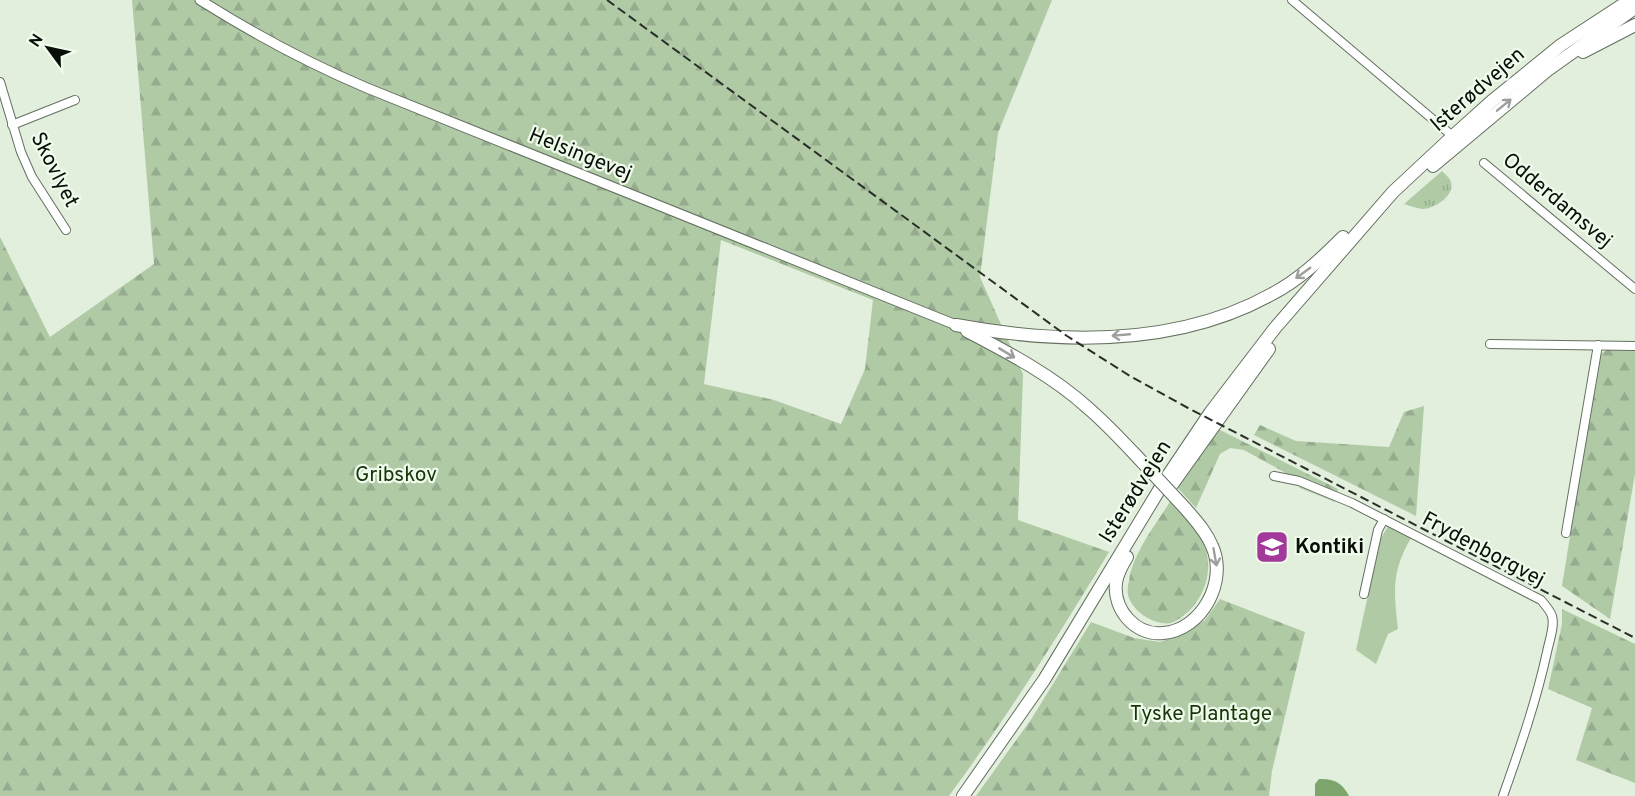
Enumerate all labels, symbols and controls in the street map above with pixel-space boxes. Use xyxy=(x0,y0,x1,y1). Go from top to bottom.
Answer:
north arrow xyxy=(18,18,78,78)
text: N xyxy=(26,31,49,51)
street label: Isterødvejen xyxy=(1425,42,1531,138)
one-way arrow xyxy=(1496,98,1512,111)
street label: Helsingevej xyxy=(525,122,635,188)
street label: Skovlyet xyxy=(24,128,84,212)
street label: Odderdamsvej xyxy=(1496,147,1618,255)
one-way arrow xyxy=(1295,267,1311,280)
one-way arrow xyxy=(1112,330,1132,341)
one-way arrow xyxy=(998,347,1015,359)
street label: Isterødvejen xyxy=(1094,435,1178,549)
park label: Gribskov xyxy=(355,462,437,489)
street label: Frydenborgvej xyxy=(1417,506,1549,594)
school or university icon: Kontiki xyxy=(1254,529,1290,565)
place label: Kontiki xyxy=(1295,534,1364,561)
one-way arrow xyxy=(1210,547,1221,567)
park label: Tyske Plantage xyxy=(1130,701,1272,728)

